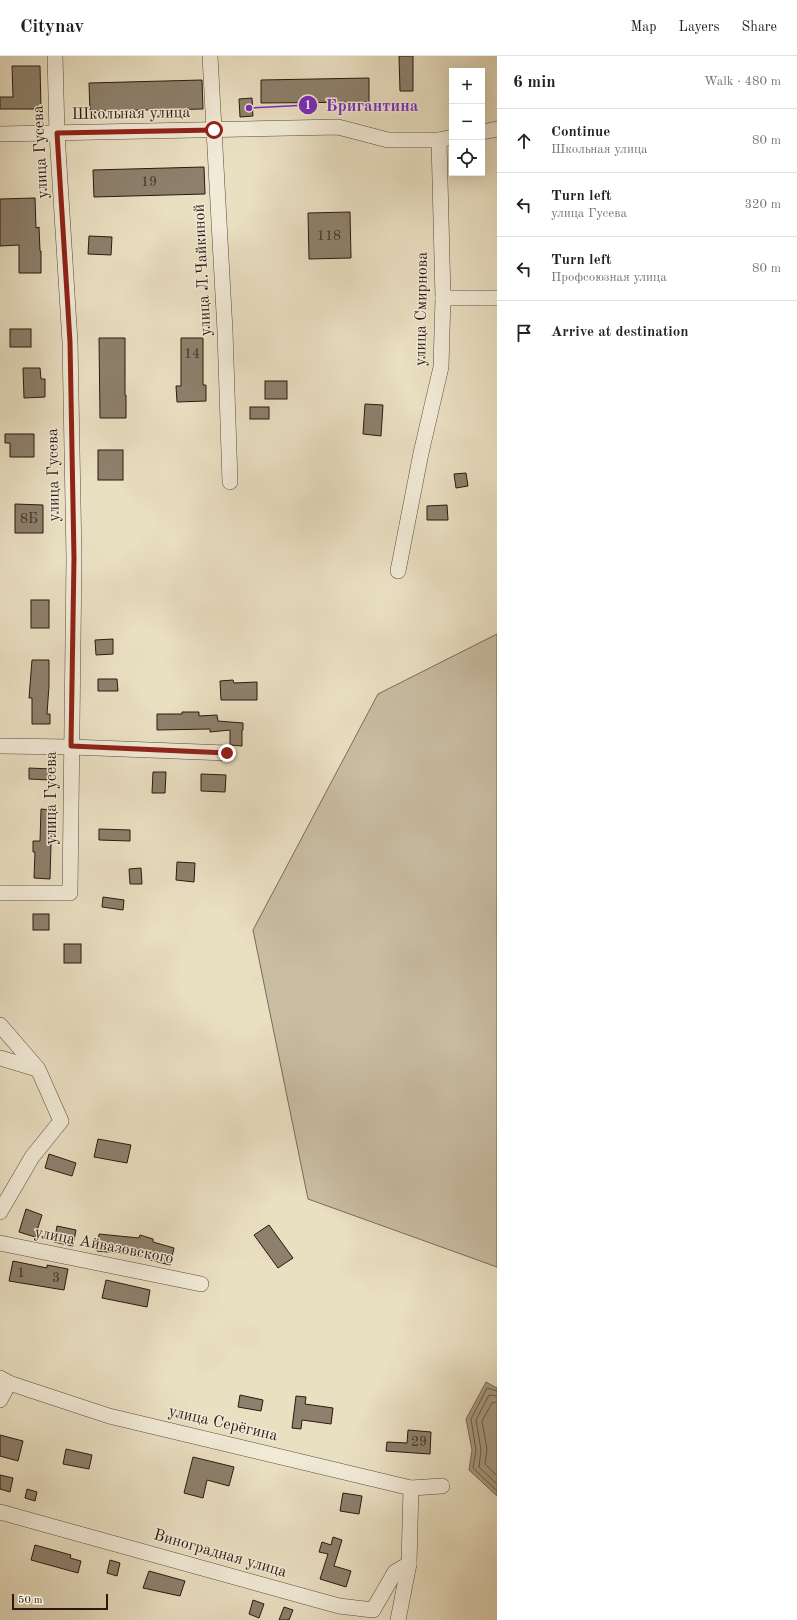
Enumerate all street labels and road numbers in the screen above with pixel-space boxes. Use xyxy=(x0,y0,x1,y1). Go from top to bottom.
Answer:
street label: улица Гусева xyxy=(31,105,51,199)
street label: Школьная улица xyxy=(72,105,191,123)
street label: улица Л.Чайкиной xyxy=(192,203,214,337)
street label: улица Смирнова xyxy=(413,252,431,366)
street label: улица Гусева xyxy=(45,428,63,522)
street label: улица Гусева xyxy=(44,751,60,845)
street label: улица Айвазовского xyxy=(33,1225,175,1267)
street label: улица Серёгина xyxy=(167,1404,279,1444)
street label: Виноградная улица xyxy=(152,1527,289,1581)

